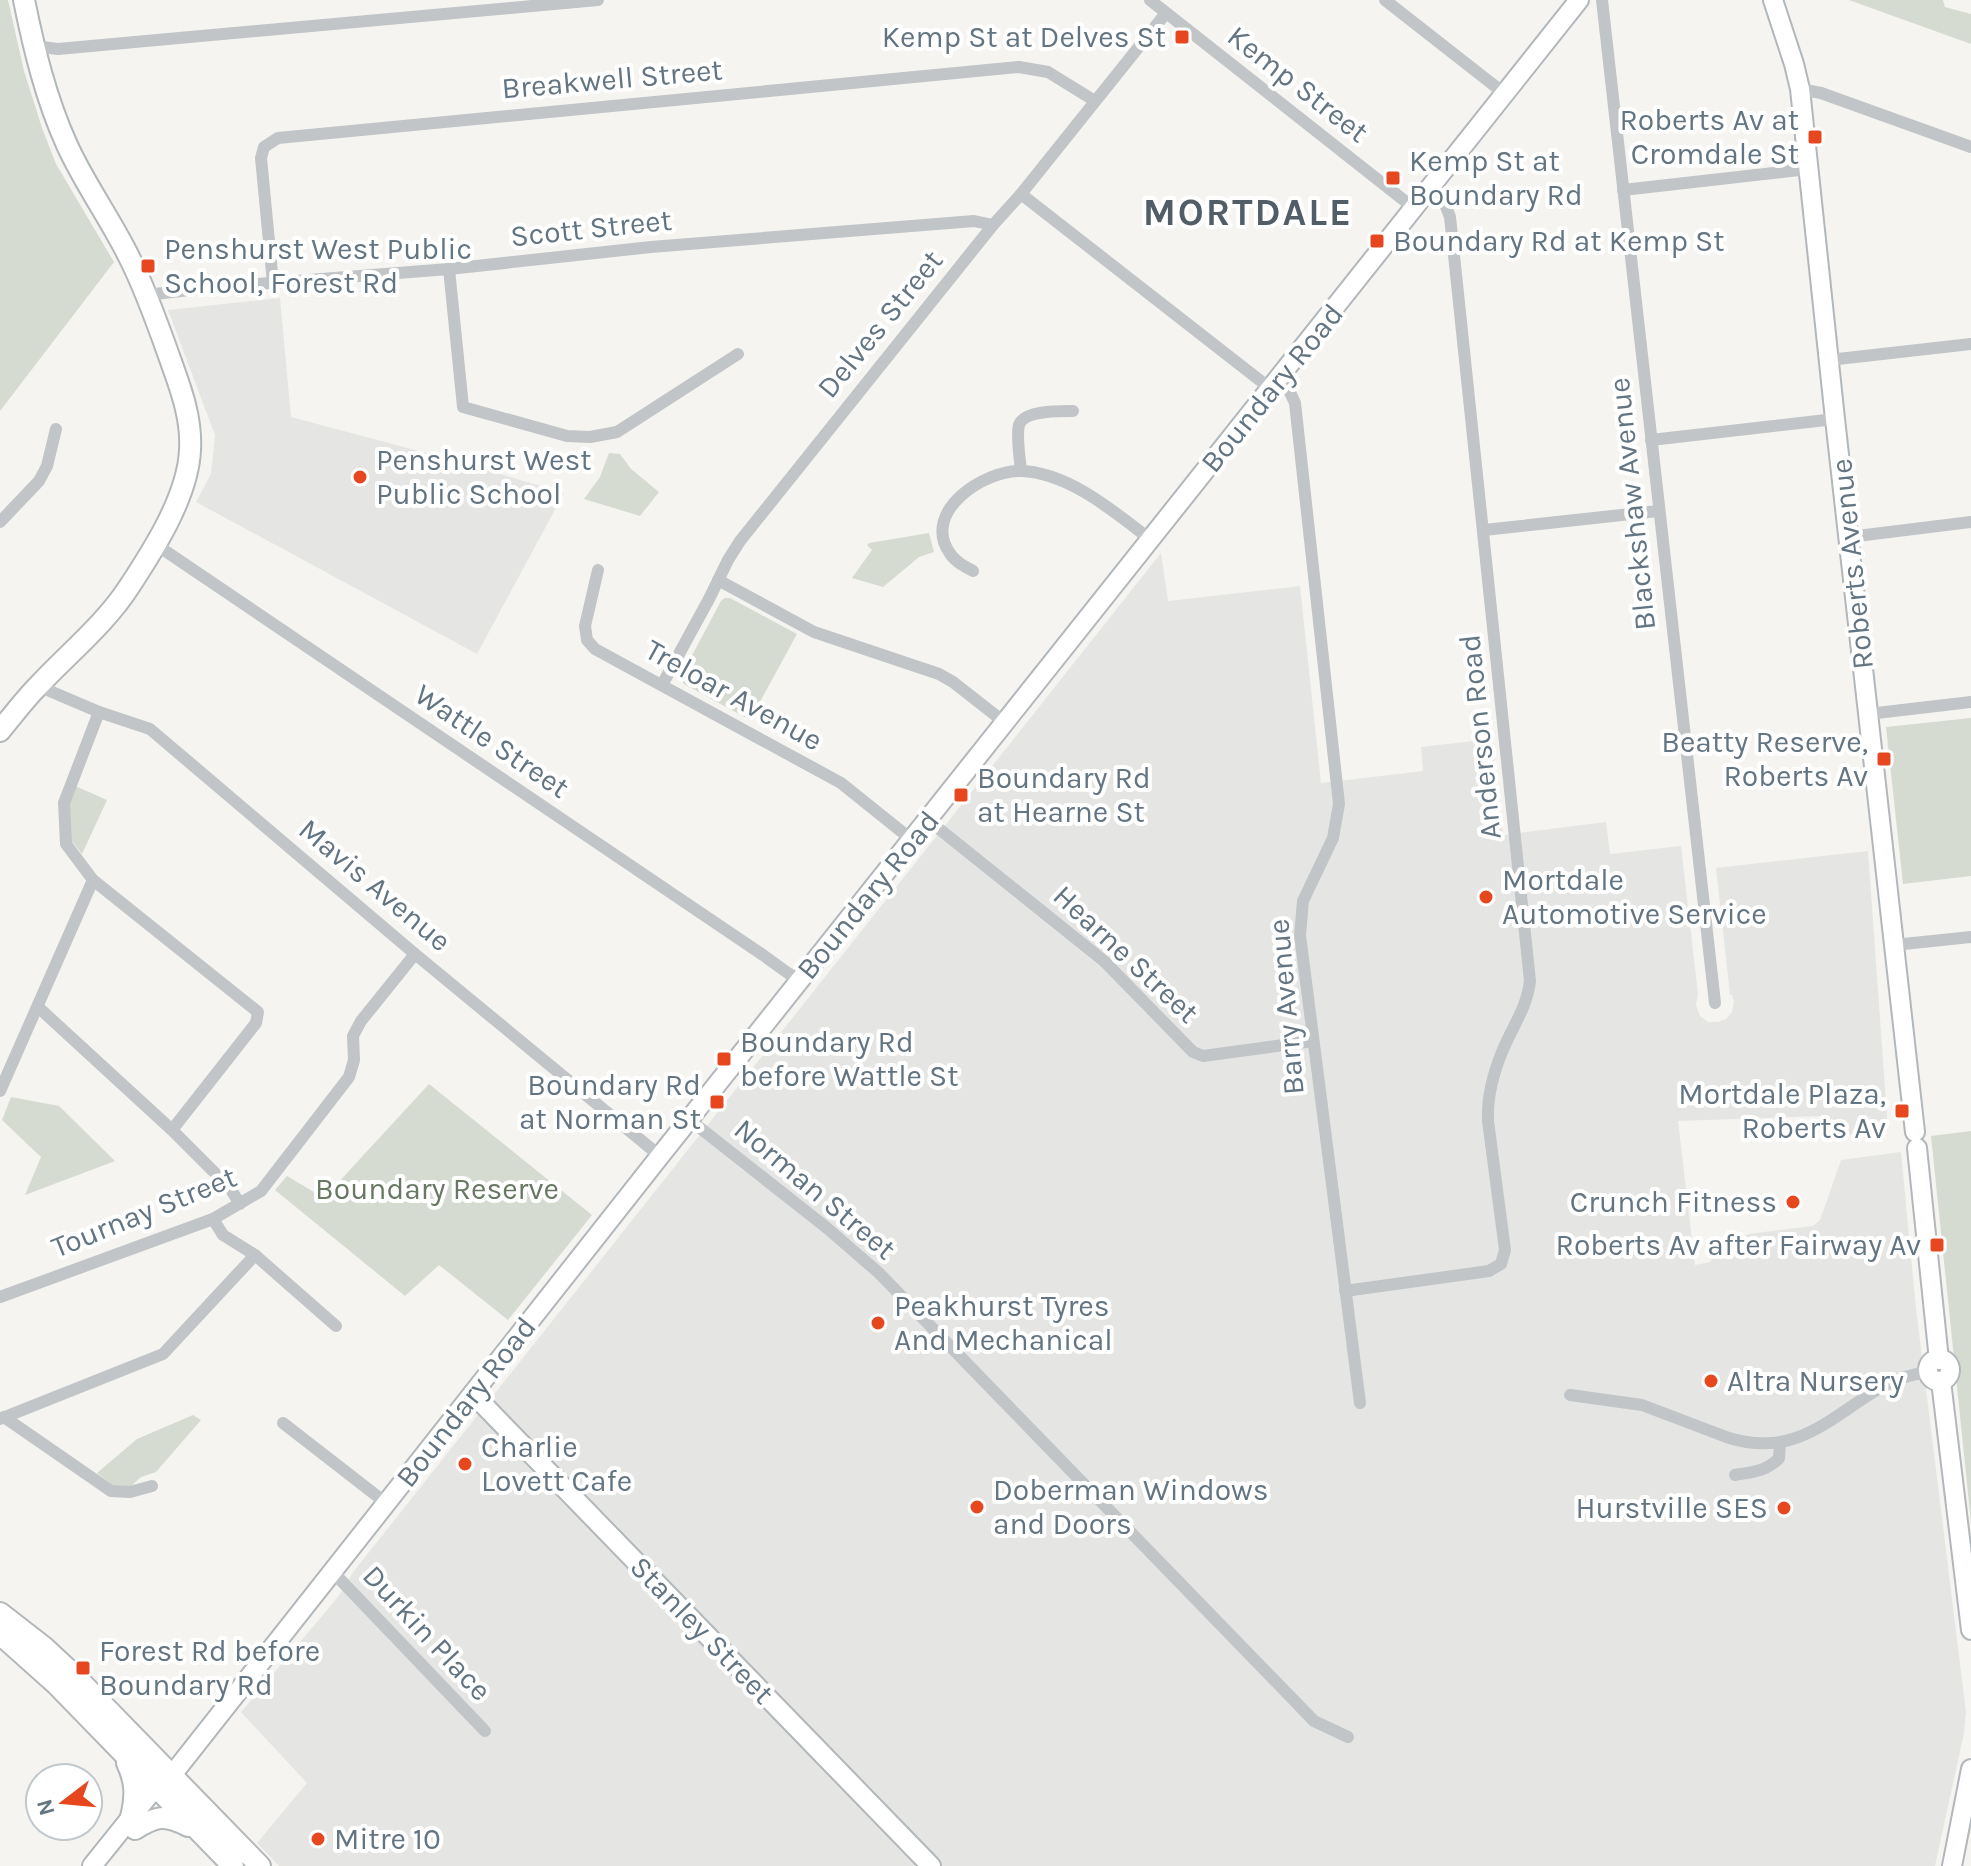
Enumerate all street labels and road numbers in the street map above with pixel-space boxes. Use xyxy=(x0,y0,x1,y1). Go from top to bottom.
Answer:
street label: Kemp Street xyxy=(1220,18,1376,150)
street label: Breakwell Street xyxy=(500,51,724,107)
street label: Scott Street xyxy=(509,202,673,254)
street label: Delves Street xyxy=(810,243,950,405)
street label: Boundary Road xyxy=(1193,296,1351,480)
street label: Blackshaw Avenue xyxy=(1601,376,1663,632)
street label: Roberts Avenue xyxy=(1823,457,1881,671)
street label: Treloar Avenue xyxy=(639,631,829,759)
street label: Anderson Road xyxy=(1451,633,1509,841)
street label: Wattle Street xyxy=(408,676,576,806)
street label: Boundary Road xyxy=(789,803,947,987)
street label: Mavis Avenue xyxy=(292,811,458,959)
street label: Hearne Street xyxy=(1046,877,1206,1031)
street label: Barry Avenue xyxy=(1260,917,1312,1097)
street label: Norman Street xyxy=(727,1111,903,1267)
street label: Tournay Street xyxy=(46,1159,242,1265)
street label: Boundary Road xyxy=(388,1310,544,1494)
street label: Stanley Street xyxy=(623,1549,781,1711)
street label: Durkin Place xyxy=(355,1558,499,1708)

